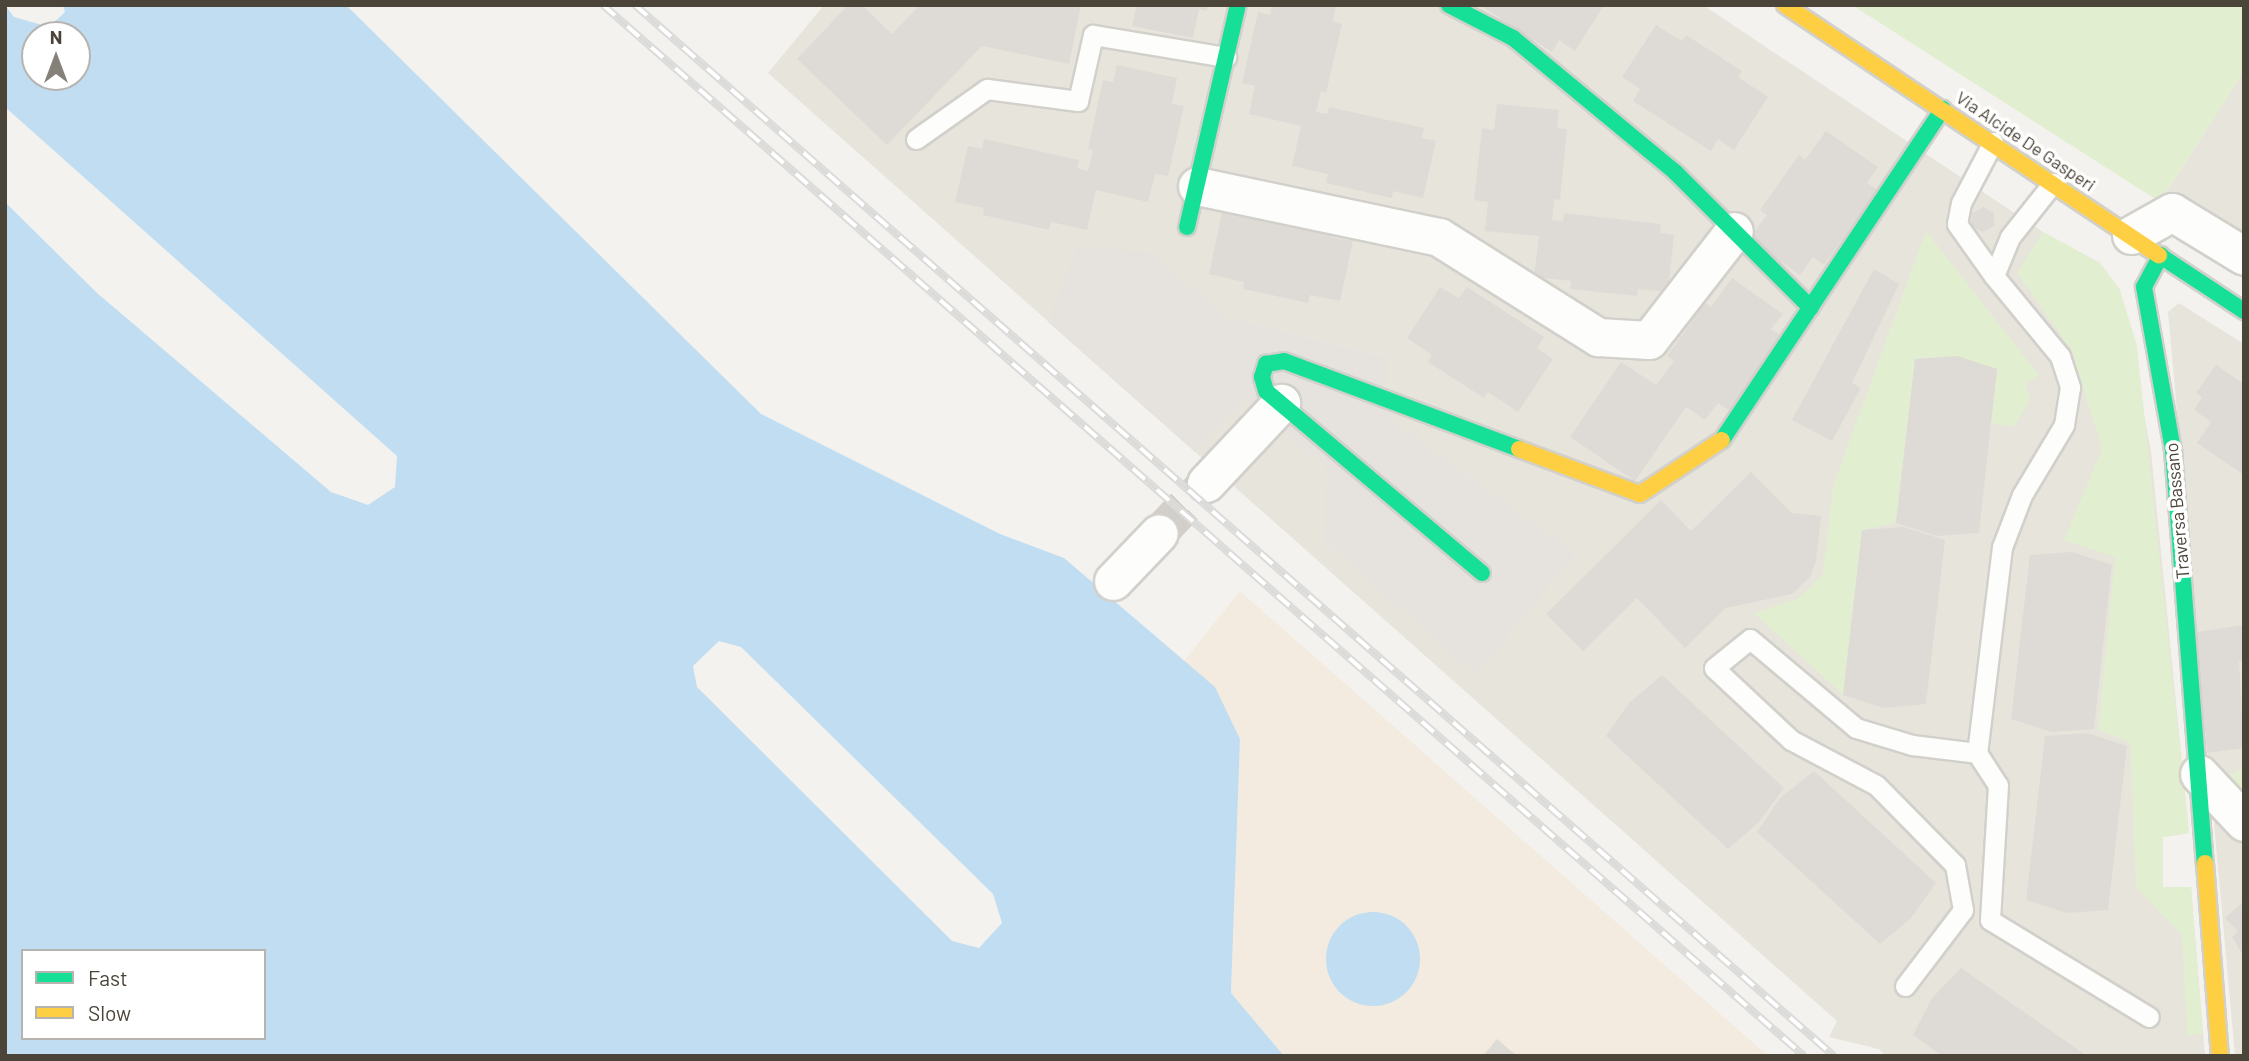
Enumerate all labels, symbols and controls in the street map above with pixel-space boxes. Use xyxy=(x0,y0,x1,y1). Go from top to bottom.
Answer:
north arrow xyxy=(21,21,91,91)
text: N xyxy=(50,25,62,48)
street label: Via Alcide De Gasperi xyxy=(1952,86,2100,196)
street label: Traversa Bassano xyxy=(2160,442,2194,580)
legend xyxy=(21,949,266,1040)
text: Fast xyxy=(88,965,128,990)
text: Slow xyxy=(88,1000,131,1025)

